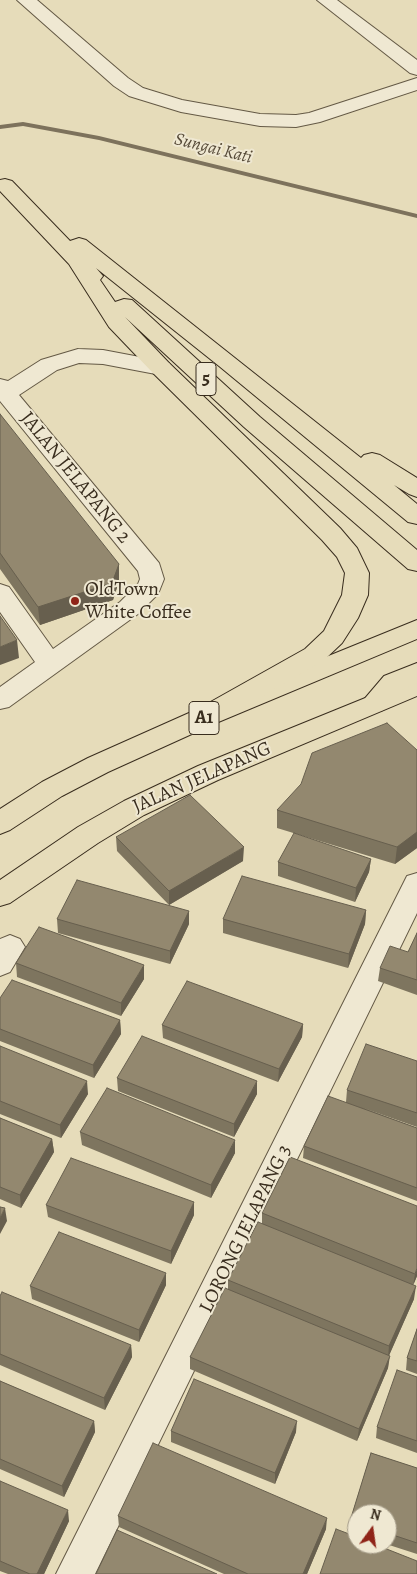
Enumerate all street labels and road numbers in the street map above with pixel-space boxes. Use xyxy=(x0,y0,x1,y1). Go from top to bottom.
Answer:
road number: 5 xyxy=(196,362,216,396)
street label: JALAN JELAPANG 2 xyxy=(15,407,135,549)
road number: A1 xyxy=(189,701,219,734)
street label: JALAN JELAPANG xyxy=(129,737,275,819)
street label: LORONG JELAPANG 3 xyxy=(195,1141,297,1317)

